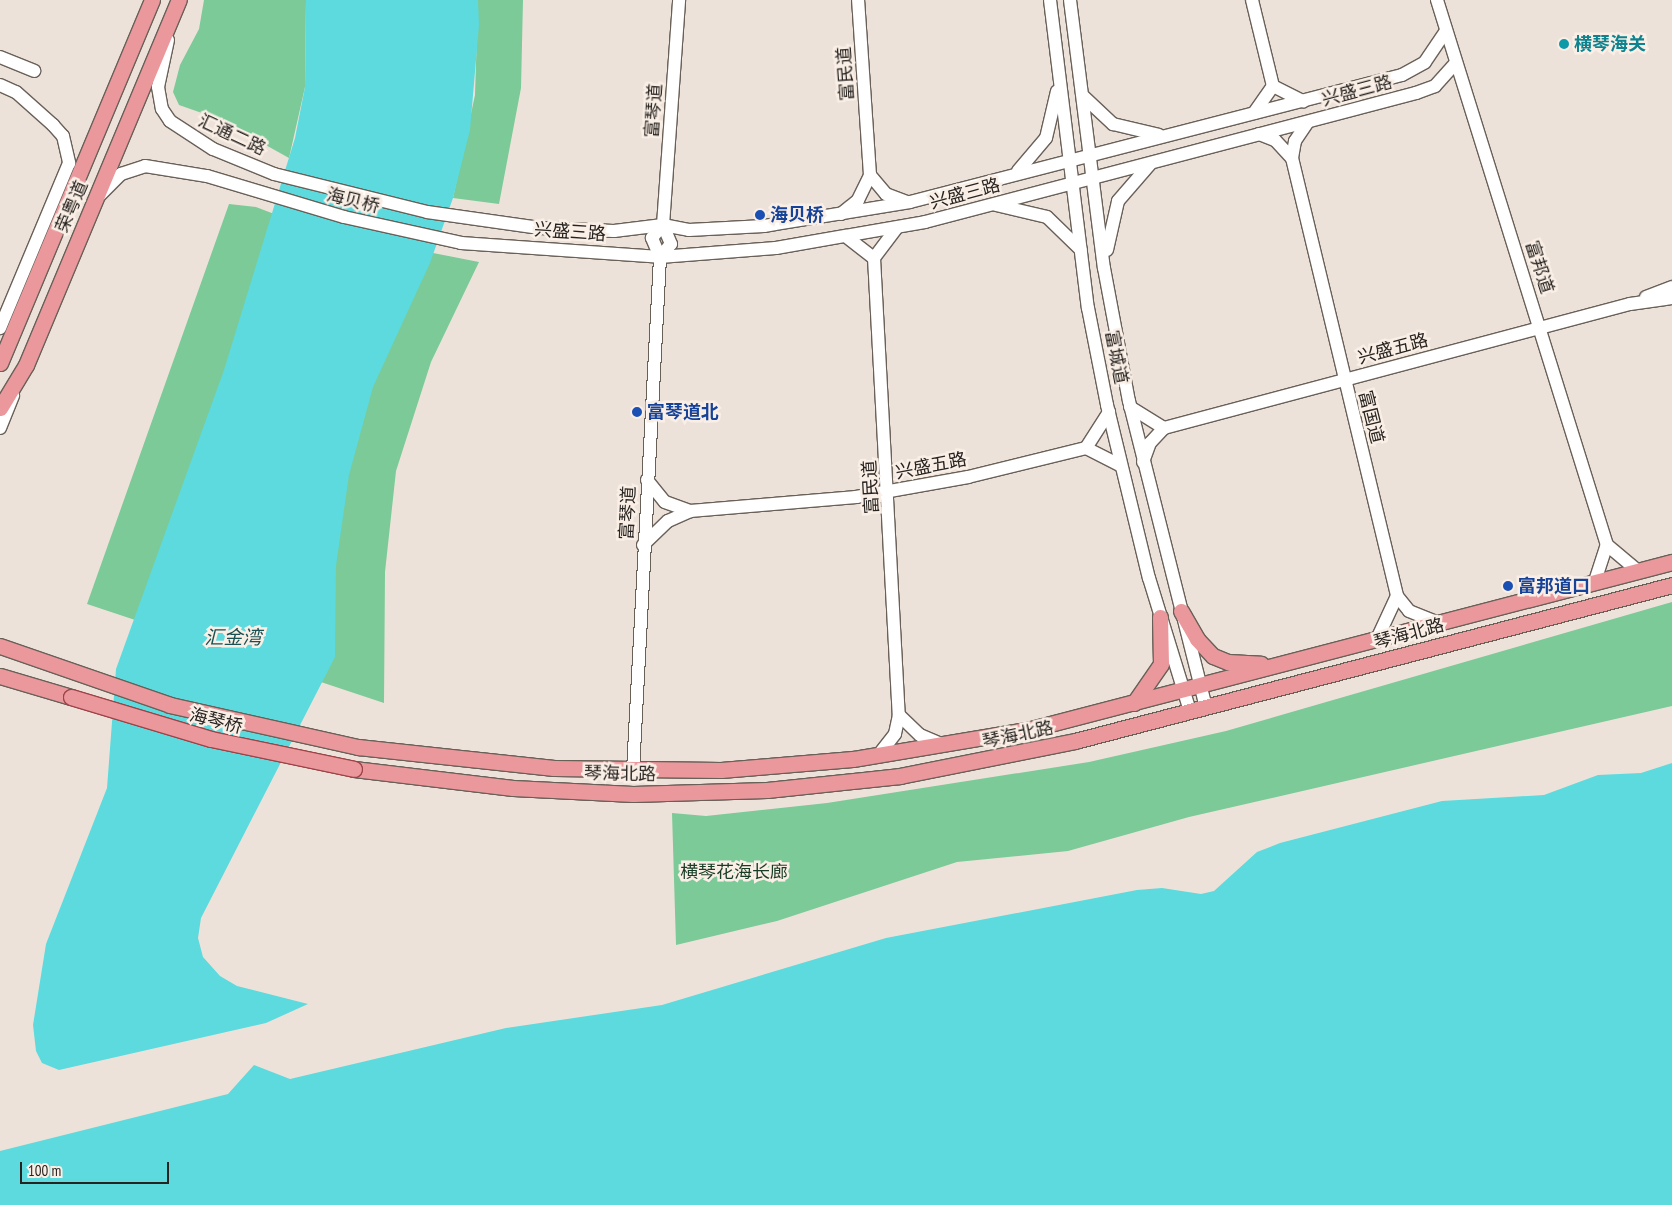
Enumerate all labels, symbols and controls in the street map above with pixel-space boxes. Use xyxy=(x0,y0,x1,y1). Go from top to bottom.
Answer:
place label: 横琴海关 xyxy=(1574,33,1646,55)
marker: 横琴海关 xyxy=(1558,38,1570,50)
street label: 富民道 xyxy=(833,46,859,102)
street label: 兴盛三路 xyxy=(1319,71,1395,111)
street label: 富琴道 xyxy=(641,83,667,139)
street label: 汇通二路 xyxy=(195,110,269,160)
street label: 兴盛三路 xyxy=(927,174,1003,214)
street label: 荣粤道 xyxy=(52,178,92,236)
street label: 海贝桥 xyxy=(324,184,382,218)
place label: 海贝桥 xyxy=(770,204,824,226)
marker: 海贝桥 xyxy=(754,209,766,221)
street label: 兴盛三路 xyxy=(533,219,607,245)
street label: 富邦道 xyxy=(1520,238,1558,296)
street label: 富城道 xyxy=(1100,328,1132,386)
street label: 兴盛五路 xyxy=(1355,329,1431,369)
street label: 富国道 xyxy=(1354,388,1388,446)
place label: 富琴道北 xyxy=(647,401,719,423)
marker: 富琴道北 xyxy=(631,406,643,418)
street label: 兴盛五路 xyxy=(894,449,968,483)
street label: 富民道 xyxy=(859,459,883,515)
street label: 富琴道 xyxy=(616,485,640,541)
place label: 富邦道口 xyxy=(1518,575,1590,597)
marker: 富邦道口 xyxy=(1502,580,1514,592)
street label: 琴海北路 xyxy=(1371,614,1447,654)
water label: 汇金湾 xyxy=(205,627,261,649)
street label: 海琴桥 xyxy=(187,704,245,738)
street label: 琴海北路 xyxy=(981,717,1055,753)
street label: 琴海北路 xyxy=(584,763,656,785)
park label: 横琴花海长廊 xyxy=(680,861,788,883)
scale bar xyxy=(22,1152,171,1184)
text: 100 m xyxy=(28,1161,61,1180)

